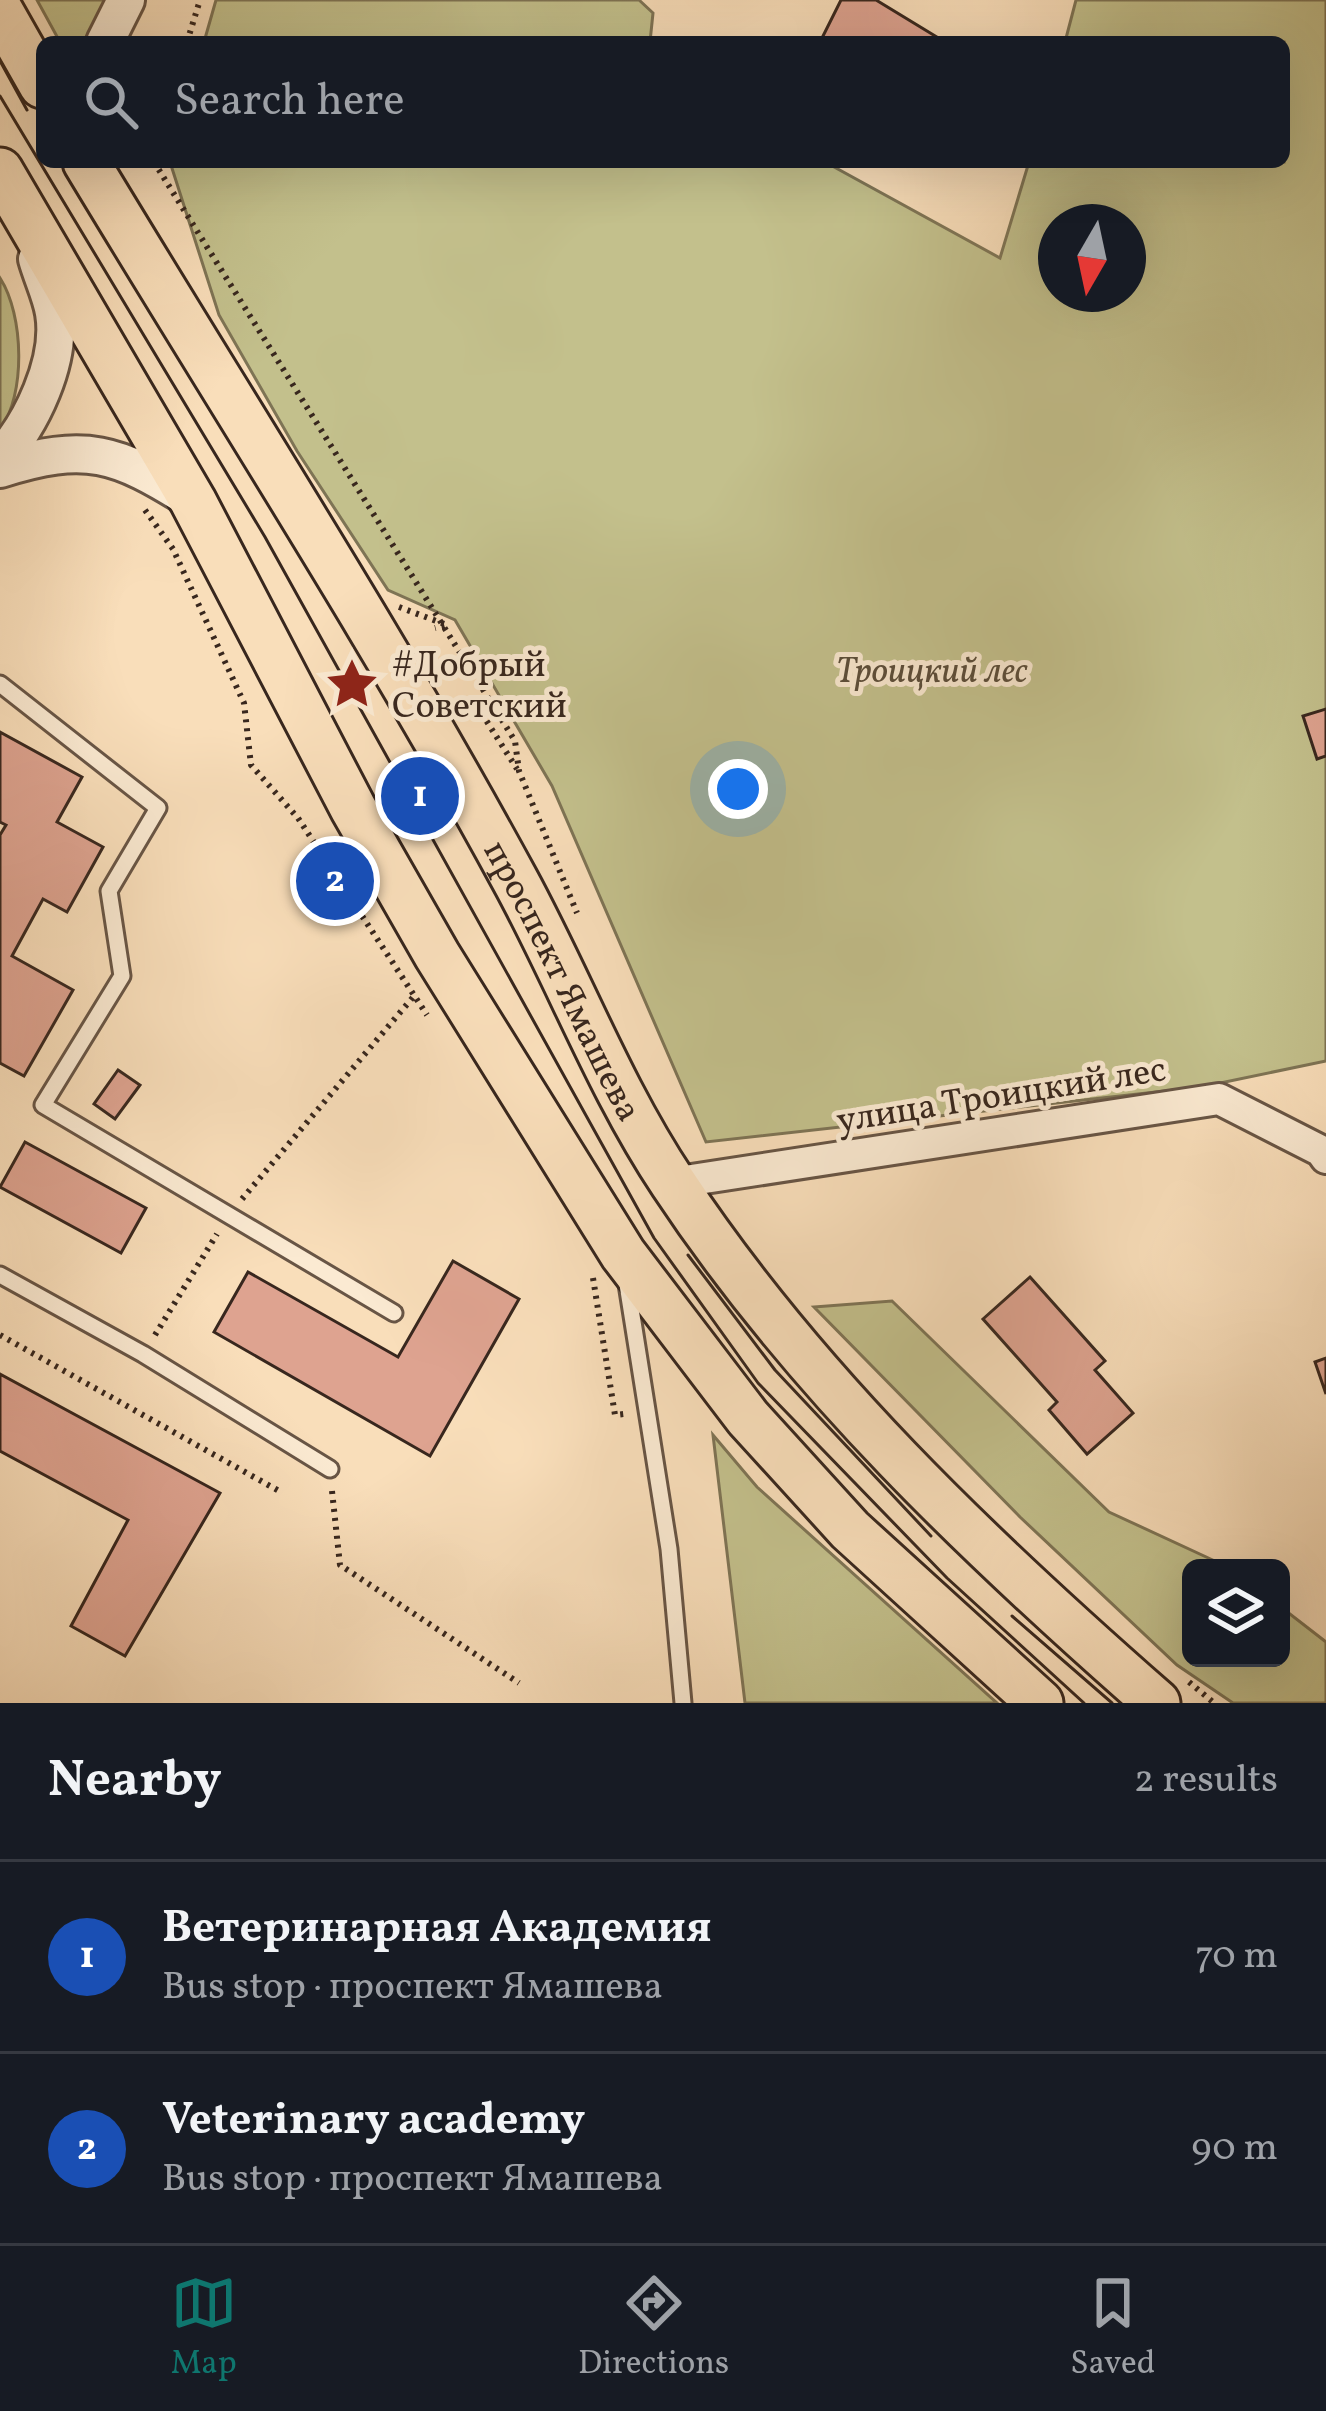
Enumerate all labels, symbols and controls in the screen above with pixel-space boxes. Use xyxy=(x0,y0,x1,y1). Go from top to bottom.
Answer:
search box xyxy=(36,36,1290,168)
icon: search xyxy=(78,69,144,135)
text: Search here xyxy=(174,71,405,134)
north arrow xyxy=(1038,204,1146,312)
place label: #Добрый Советский xyxy=(392,642,567,733)
park label: Троицкий лес xyxy=(836,648,1028,698)
place icon: #Добрый Советский xyxy=(323,655,381,713)
pin: 1 xyxy=(381,751,459,841)
your location xyxy=(708,759,768,819)
street label: проспект Ямашева xyxy=(469,832,652,1131)
pin: 2 xyxy=(296,836,374,926)
street label: улица Троицкий лес xyxy=(833,1046,1170,1148)
map controls xyxy=(1182,1559,1290,1667)
button: layers xyxy=(1182,1559,1290,1667)
text: Nearby xyxy=(48,1746,222,1817)
text: 2 results xyxy=(1134,1754,1278,1808)
text: Ветеринарная Академия xyxy=(162,1898,712,1961)
text: 1 xyxy=(79,1930,95,1984)
text: 70 m xyxy=(1195,1930,1278,1984)
text: Bus stop · проспект Ямашева xyxy=(162,1961,663,2015)
text: Veterinary academy xyxy=(162,2090,585,2153)
text: 2 xyxy=(77,2122,97,2176)
text: 90 m xyxy=(1191,2122,1278,2176)
text: Bus stop · проспект Ямашева xyxy=(162,2153,663,2207)
tab: Map xyxy=(171,2270,237,2388)
tab: Directions xyxy=(578,2270,729,2388)
tab: Saved xyxy=(1070,2270,1155,2388)

